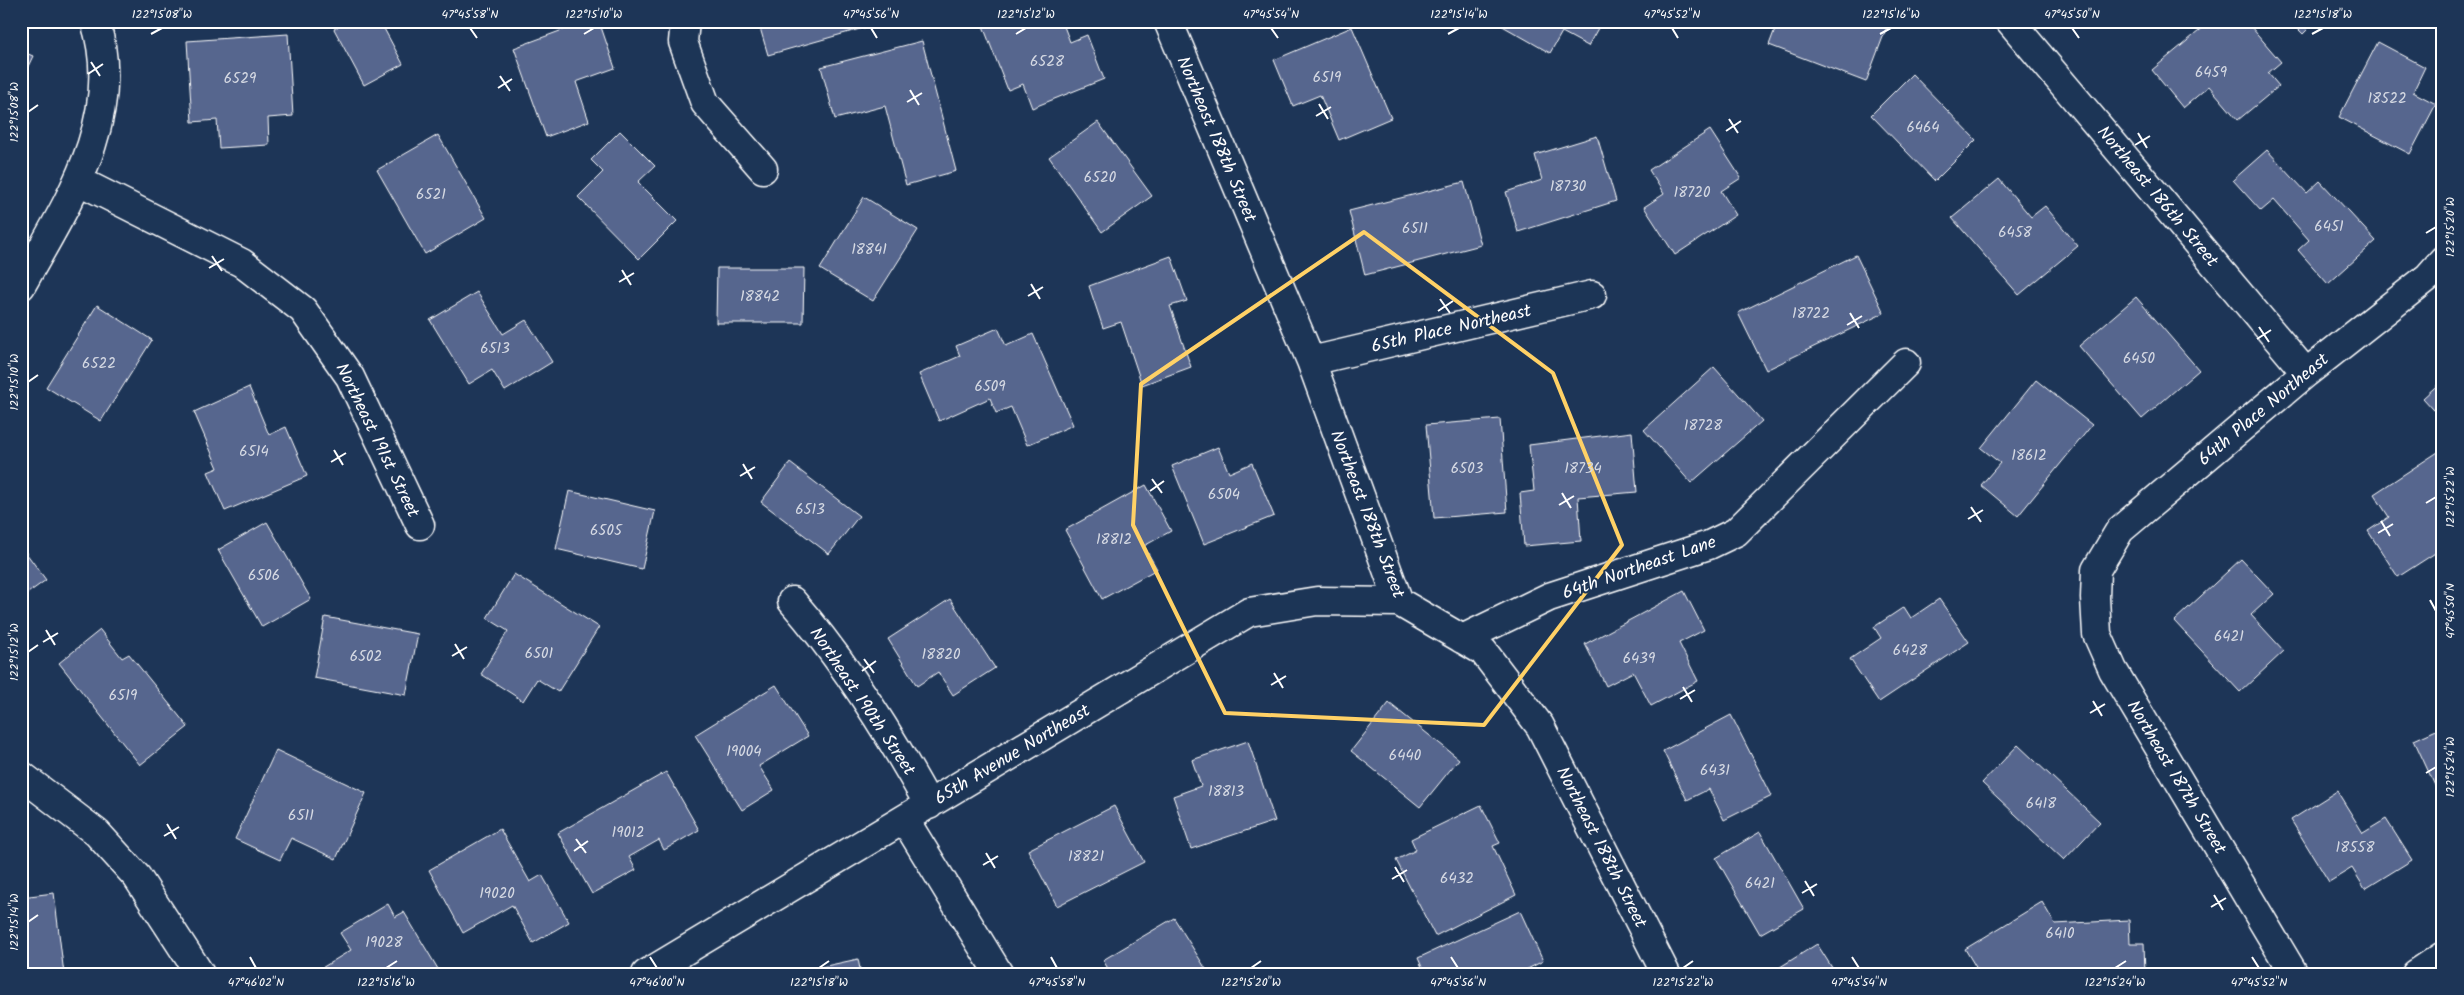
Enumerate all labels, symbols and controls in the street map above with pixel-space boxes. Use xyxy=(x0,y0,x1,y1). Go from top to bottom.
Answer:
text: 122°15'08"W xyxy=(132,5,192,24)
text: 47°45'58"N xyxy=(442,5,498,24)
text: 122°15'10"W xyxy=(566,5,622,24)
text: 47°45'56"N xyxy=(843,5,899,24)
text: 122°15'12"W xyxy=(997,5,1055,24)
text: 47°45'54"N xyxy=(1243,5,1299,24)
text: 122°15'14"W xyxy=(1430,5,1488,24)
text: 47°45'52"N xyxy=(1644,5,1700,24)
text: 122°15'16"W xyxy=(1862,5,1920,24)
text: 47°45'50"N xyxy=(2044,5,2100,24)
text: 122°15'18"W xyxy=(2294,5,2352,24)
house number: 6528 xyxy=(1030,50,1065,74)
street label: Northeast 188th Street xyxy=(1167,52,1264,228)
house number: 6459 xyxy=(2195,61,2228,85)
house number: 6519 xyxy=(1313,66,1342,90)
house number: 6529 xyxy=(224,67,257,91)
text: 122°15'08"W xyxy=(5,82,24,142)
house number: 18522 xyxy=(2367,87,2407,111)
house number: 6464 xyxy=(1906,116,1940,140)
street label: Northeast 186th Street xyxy=(2089,120,2226,275)
house number: 6520 xyxy=(1084,166,1117,190)
house number: 18730 xyxy=(1550,175,1587,199)
house number: 18720 xyxy=(1674,181,1711,205)
house number: 6521 xyxy=(416,183,446,207)
text: 122°15'20"W xyxy=(2441,197,2460,257)
house number: 6451 xyxy=(2314,215,2344,239)
house number: 6511 xyxy=(1402,217,1428,241)
house number: 6458 xyxy=(1998,221,2033,245)
house number: 18841 xyxy=(851,238,887,262)
house number: 18842 xyxy=(740,285,780,309)
street label: 65th Place Northeast xyxy=(1368,297,1535,362)
house number: 18722 xyxy=(1792,302,1830,326)
house number: 6513 xyxy=(480,337,510,361)
street label: 64th Place Northeast xyxy=(2192,346,2337,474)
house number: 6450 xyxy=(2123,347,2156,371)
house number: 6522 xyxy=(82,352,116,376)
text: 122°15'10"W xyxy=(5,354,24,410)
street label: Northeast 191st Street xyxy=(327,358,427,524)
house number: 6509 xyxy=(974,375,1006,399)
house number: 18728 xyxy=(1684,414,1723,438)
street label: Northeast 188th Street xyxy=(1321,426,1412,604)
house number: 6514 xyxy=(239,440,269,464)
house number: 18612 xyxy=(2011,444,2047,468)
house number: 6503 xyxy=(1451,457,1484,481)
house number: 18734 xyxy=(1564,457,1602,481)
text: 122°15'22"W xyxy=(2441,466,2460,528)
house number: 6504 xyxy=(1208,483,1240,507)
house number: 6513 xyxy=(795,498,825,522)
house number: 6505 xyxy=(590,519,623,543)
house number: 18812 xyxy=(1096,528,1132,552)
street label: 64th Northeast Lane xyxy=(1559,528,1720,608)
house number: 6506 xyxy=(248,564,280,588)
text: 47°45'50"N xyxy=(2441,583,2460,639)
street label: Northeast 190th Street xyxy=(801,622,923,783)
text: 122°15'12"W xyxy=(5,623,24,681)
house number: 6421 xyxy=(2214,625,2244,649)
house number: 6428 xyxy=(1893,639,1928,663)
house number: 6501 xyxy=(525,642,554,666)
house number: 18820 xyxy=(922,643,961,667)
house number: 6502 xyxy=(350,645,382,669)
house number: 6439 xyxy=(1623,647,1656,671)
house number: 6519 xyxy=(109,684,138,708)
street label: Northeast 187th Street xyxy=(2118,695,2234,861)
street label: 65th Avenue Northeast xyxy=(929,697,1097,814)
text: 122°15'24"W xyxy=(2441,737,2460,797)
house number: 19004 xyxy=(726,740,762,764)
house number: 6440 xyxy=(1389,744,1422,768)
house number: 6431 xyxy=(1700,759,1730,783)
street label: Northeast 188th Street xyxy=(1547,762,1654,935)
house number: 18813 xyxy=(1208,780,1244,804)
house number: 6418 xyxy=(2026,792,2057,816)
house number: 6511 xyxy=(288,804,314,828)
house number: 19012 xyxy=(612,821,644,845)
house number: 18558 xyxy=(2336,836,2375,860)
house number: 18821 xyxy=(1068,845,1104,869)
house number: 6432 xyxy=(1440,867,1474,891)
house number: 6421 xyxy=(1745,872,1775,896)
house number: 19020 xyxy=(479,882,515,906)
text: 122°15'14"W xyxy=(5,893,24,951)
house number: 6410 xyxy=(2046,922,2075,946)
house number: 19028 xyxy=(365,931,404,955)
text: 47°46'02"N xyxy=(228,973,284,992)
text: 122°15'16"W xyxy=(357,973,415,992)
text: 47°46'00"N xyxy=(629,973,685,992)
text: 122°15'18"W xyxy=(790,973,848,992)
text: 47°45'58"N xyxy=(1029,973,1085,992)
text: 122°15'20"W xyxy=(1221,973,1281,992)
text: 47°45'56"N xyxy=(1430,973,1486,992)
text: 122°15'22"W xyxy=(1652,973,1714,992)
text: 47°45'54"N xyxy=(1831,973,1887,992)
text: 122°15'24"W xyxy=(2085,973,2145,992)
text: 47°45'52"N xyxy=(2231,973,2287,992)

